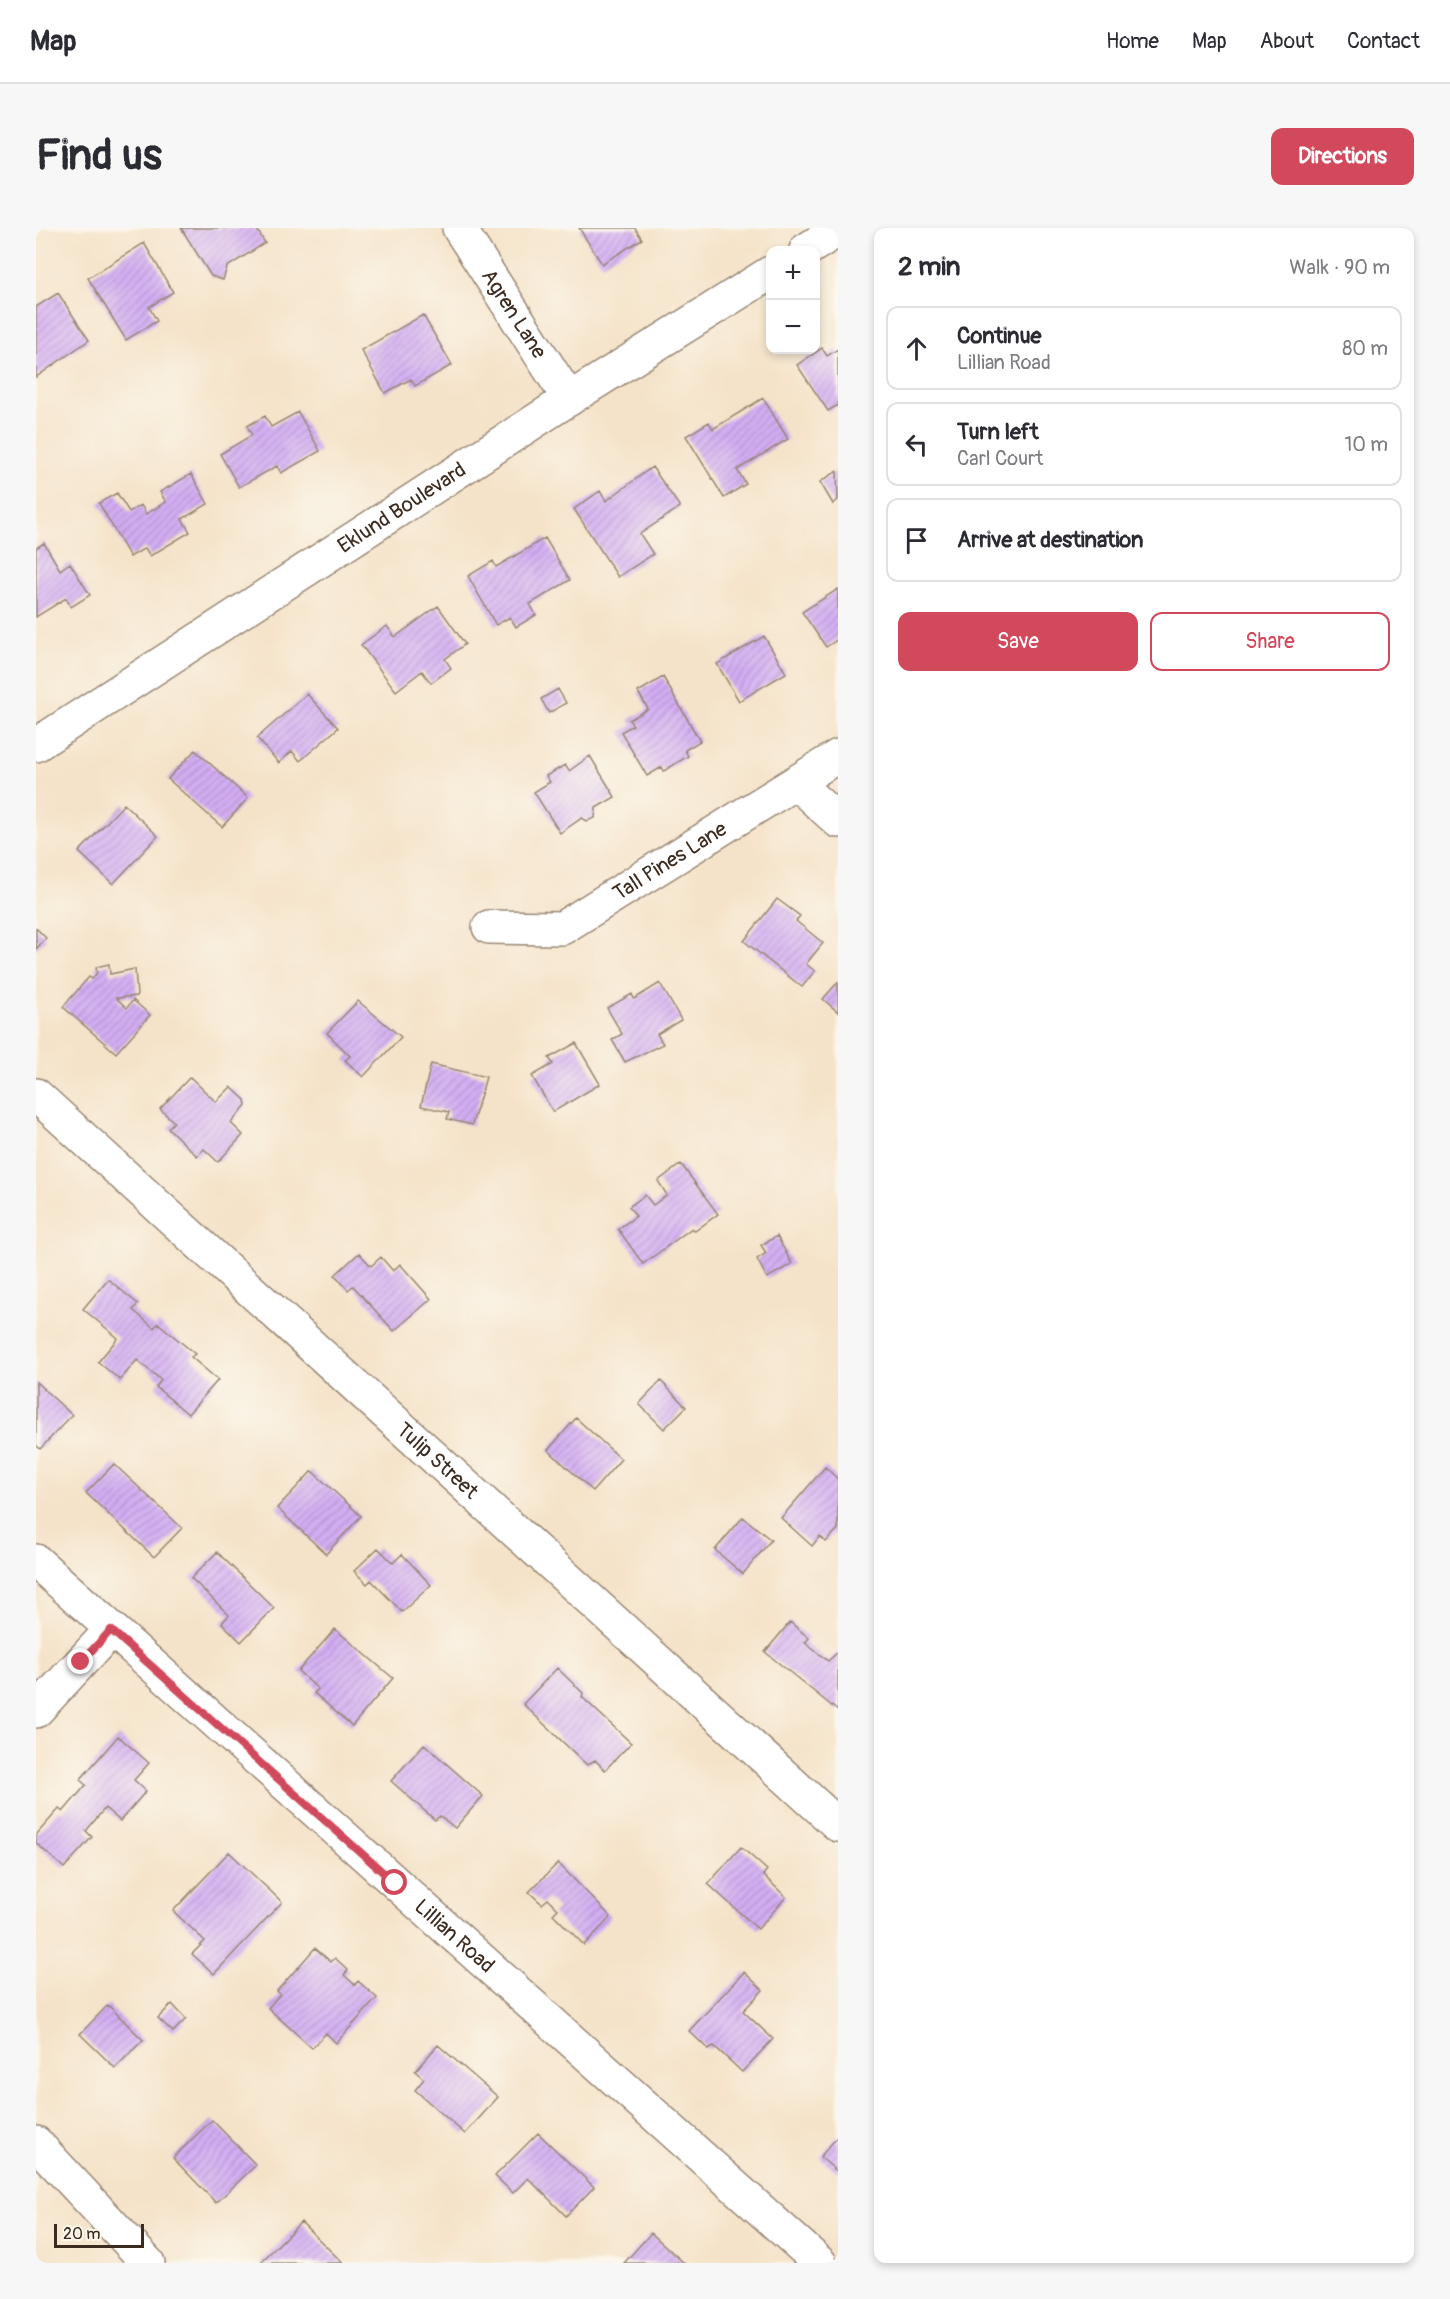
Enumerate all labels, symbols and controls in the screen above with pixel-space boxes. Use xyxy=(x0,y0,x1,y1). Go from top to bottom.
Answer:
text: Map xyxy=(30,24,76,59)
text: Home xyxy=(1106,28,1159,55)
text: Map xyxy=(1192,28,1227,55)
text: About xyxy=(1260,28,1314,55)
text: Contact xyxy=(1347,28,1420,55)
button: Directions xyxy=(1271,128,1414,185)
text: Find us xyxy=(36,130,162,182)
map controls xyxy=(766,246,820,354)
button: + xyxy=(766,246,820,300)
text: 2 min xyxy=(898,251,960,283)
text: Walk · 90 m xyxy=(1289,255,1390,280)
street label: Agren Lane xyxy=(475,264,553,364)
button: − xyxy=(766,300,820,354)
text: Continue xyxy=(957,322,1041,350)
icon: ahead xyxy=(900,332,933,365)
text: 80 m xyxy=(1342,336,1388,361)
text: Lillian Road xyxy=(957,350,1051,375)
text: Turn left xyxy=(957,418,1039,446)
icon: left xyxy=(900,428,933,461)
text: 10 m xyxy=(1344,432,1388,457)
text: Carl Court xyxy=(957,446,1043,471)
street label: Eklund Boulevard xyxy=(333,456,471,560)
icon: arrive xyxy=(900,524,933,557)
text: Arrive at destination xyxy=(957,526,1143,554)
button: Save xyxy=(898,612,1138,671)
button: Share xyxy=(1150,612,1390,671)
street label: Tall Pines Lane xyxy=(608,815,733,907)
street label: Tulip Street xyxy=(390,1417,484,1505)
route end xyxy=(67,1648,93,1674)
route start xyxy=(381,1869,407,1895)
street label: Lillian Road xyxy=(409,1893,500,1979)
scale bar xyxy=(54,2221,144,2248)
text: 20 m xyxy=(63,2224,101,2244)

